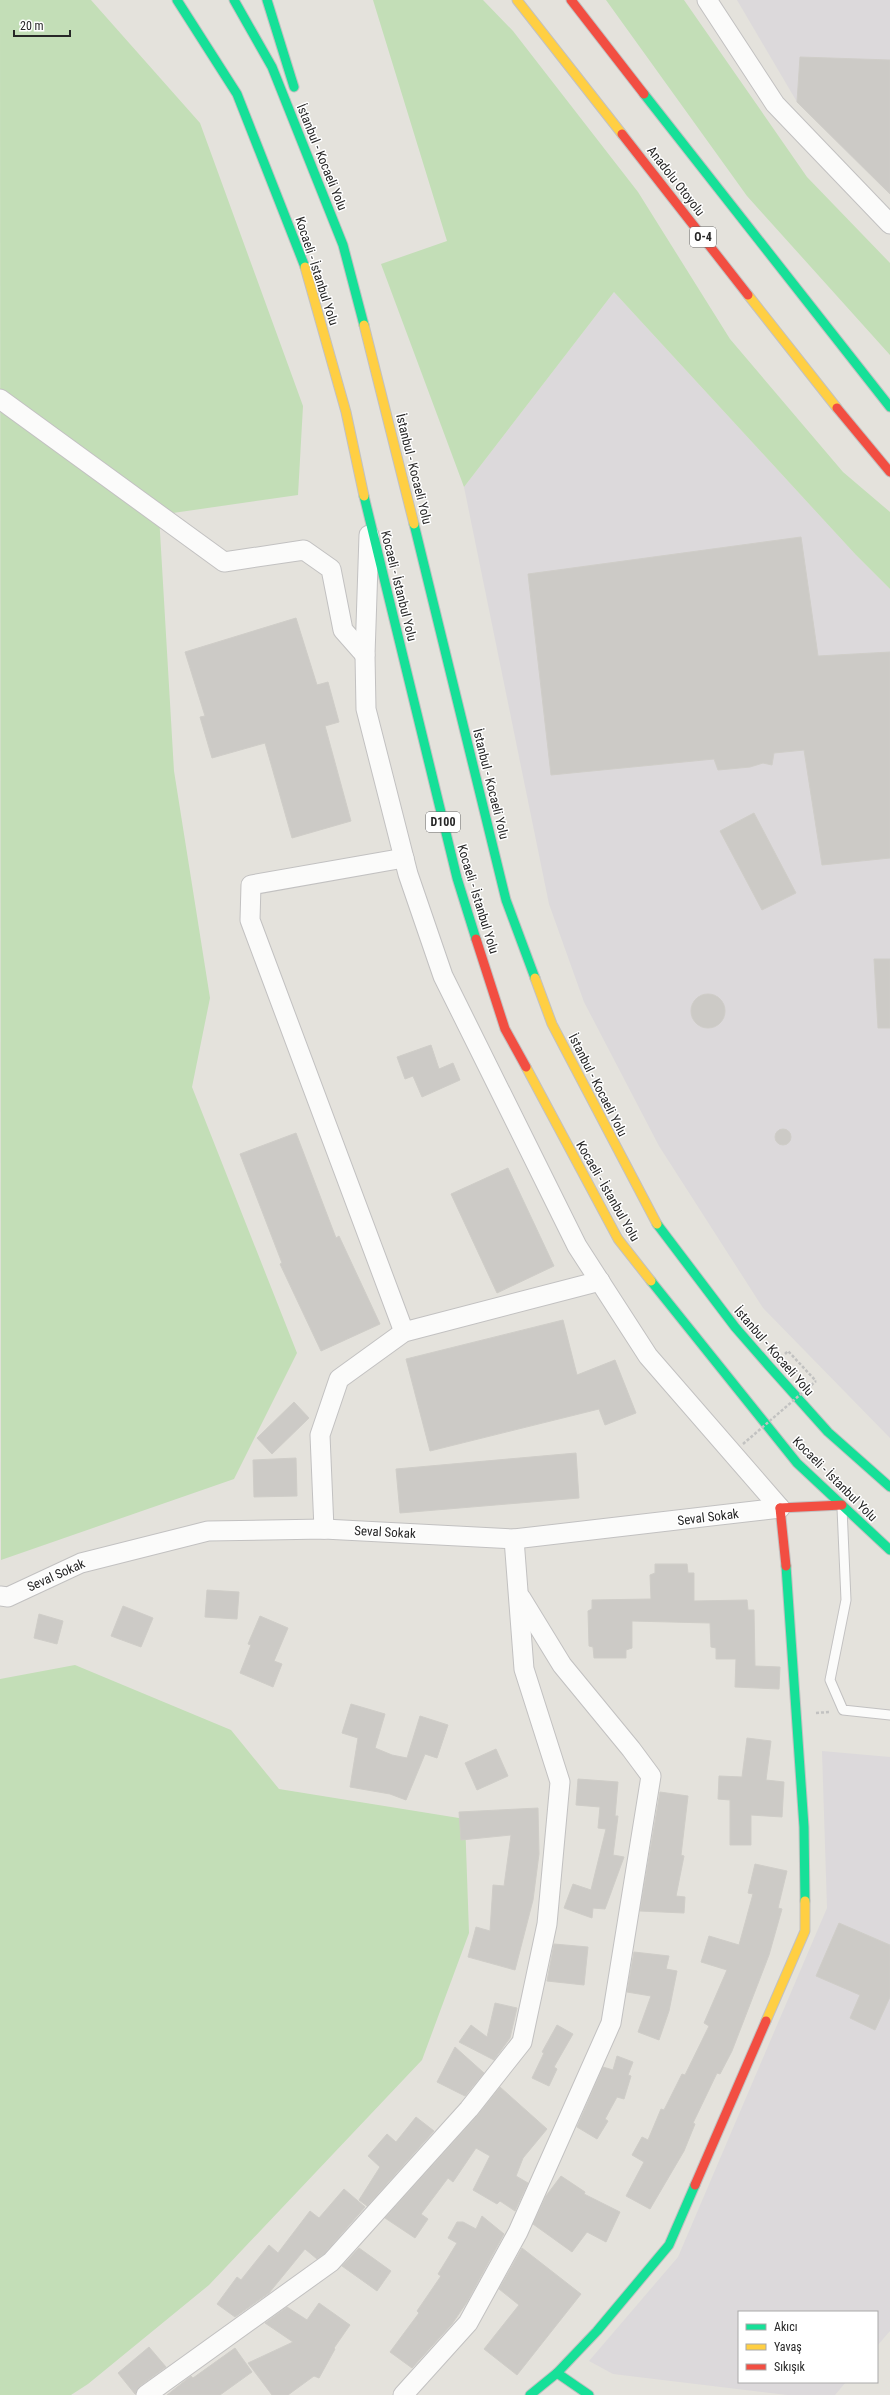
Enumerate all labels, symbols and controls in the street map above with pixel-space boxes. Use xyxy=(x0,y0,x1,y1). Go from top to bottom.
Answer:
scale bar xyxy=(14,12,70,38)
text: 20 m xyxy=(20,19,44,33)
street label: İstanbul - Kocaeli Yolu xyxy=(294,102,350,212)
street label: Anadolu Otoyolu xyxy=(644,143,708,219)
street label: Kocaeli - İstanbul Yolu xyxy=(292,215,342,327)
road number: O-4 xyxy=(690,227,716,247)
street label: İstanbul - Kocaeli Yolu xyxy=(393,412,435,526)
street label: Kocaeli - İstanbul Yolu xyxy=(378,529,420,643)
street label: İstanbul - Kocaeli Yolu xyxy=(470,727,512,841)
road number: D100 xyxy=(426,812,460,832)
street label: Kocaeli - İstanbul Yolu xyxy=(454,843,502,955)
street label: İstanbul - Kocaeli Yolu xyxy=(566,1031,630,1139)
street label: Kocaeli - İstanbul Yolu xyxy=(573,1138,643,1244)
street label: İstanbul - Kocaeli Yolu xyxy=(731,1303,817,1399)
street label: Kocaeli - İstanbul Yolu xyxy=(790,1434,880,1524)
street label: Seval Sokak xyxy=(677,1506,740,1528)
street label: Seval Sokak xyxy=(354,1523,416,1541)
street label: Seval Sokak xyxy=(25,1556,87,1594)
legend xyxy=(738,2311,878,2383)
text: Akıcı xyxy=(774,2320,798,2334)
text: Yavaş xyxy=(774,2340,802,2354)
text: Sıkışık xyxy=(774,2360,806,2374)

